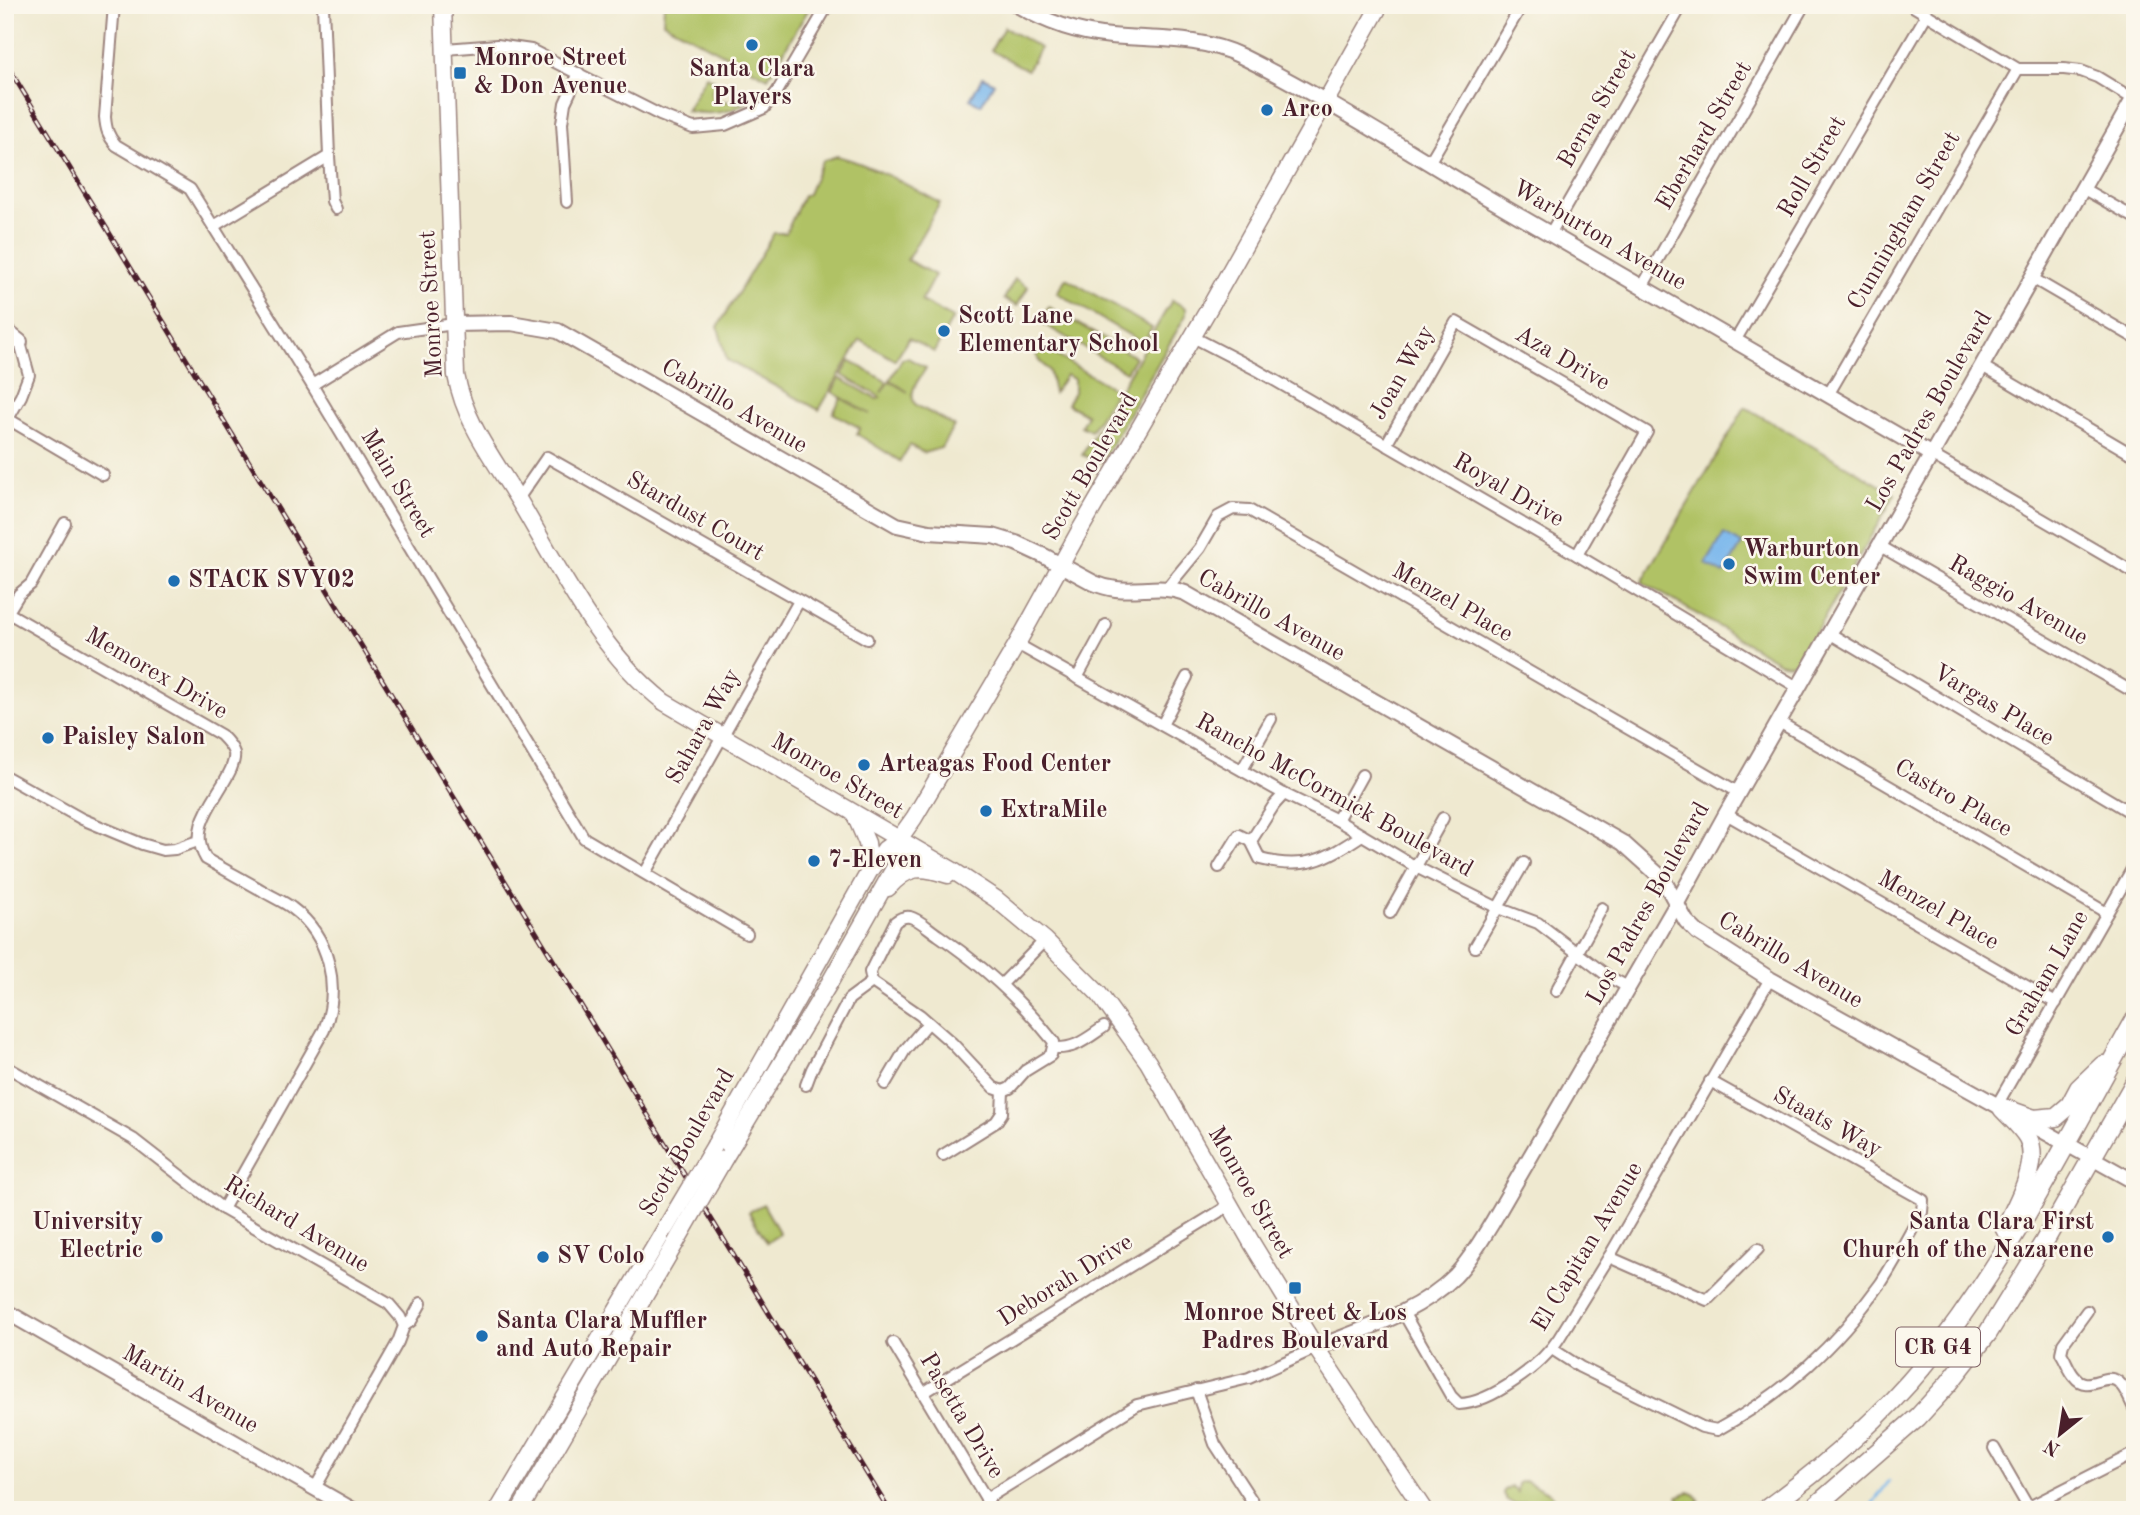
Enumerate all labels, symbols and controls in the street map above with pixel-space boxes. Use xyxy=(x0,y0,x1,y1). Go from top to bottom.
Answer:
marker: Santa Clara Players xyxy=(744,37,760,53)
street label: Berna Street xyxy=(1554,46,1642,172)
place label: Monroe Street & Don Avenue xyxy=(474,47,627,99)
place label: Santa Clara Players xyxy=(689,58,815,110)
street label: Eberhard Street xyxy=(1653,58,1757,214)
marker: Monroe Street & Don Avenue xyxy=(452,65,468,81)
place label: Arco xyxy=(1281,98,1333,122)
marker: Arco xyxy=(1259,102,1275,118)
street label: Roll Street xyxy=(1775,112,1851,222)
street label: Cunningham Street xyxy=(1844,128,1966,314)
street label: Warburton Avenue xyxy=(1508,176,1690,296)
street label: Monroe Street xyxy=(416,229,448,379)
place label: Scott Lane Elementary School xyxy=(958,305,1159,357)
street label: Los Padres Boulevard xyxy=(1863,307,1997,517)
street label: Joan Way xyxy=(1367,322,1440,424)
street label: Aza Drive xyxy=(1510,322,1614,396)
marker: Scott Lane Elementary School xyxy=(936,323,952,339)
street label: Cabrillo Avenue xyxy=(657,356,811,458)
street label: Scott Boulevard xyxy=(1039,389,1143,545)
street label: Main Street xyxy=(355,426,439,542)
street label: Royal Drive xyxy=(1448,450,1568,532)
street label: Stardust Court xyxy=(622,468,768,566)
place label: Warburton Swim Center xyxy=(1743,538,1881,590)
street label: Raggio Avenue xyxy=(1944,552,2092,650)
marker: Warburton Swim Center xyxy=(1721,556,1737,572)
street label: Menzel Place xyxy=(1388,559,1516,647)
street label: Cabrillo Avenue xyxy=(1193,566,1349,666)
place label: STACK SVY02 xyxy=(188,569,355,593)
marker: STACK SVY02 xyxy=(166,573,182,589)
street label: Memorex Drive xyxy=(81,624,231,724)
street label: Vargas Place xyxy=(1928,661,2058,751)
street label: Sahara Way xyxy=(662,665,746,789)
street label: Rancho McCormick Boulevard xyxy=(1191,710,1477,882)
place label: Paisley Salon xyxy=(62,726,205,750)
marker: Paisley Salon xyxy=(40,730,56,746)
street label: Monroe Street xyxy=(767,730,907,824)
place label: Arteagas Food Center xyxy=(878,753,1111,777)
street label: Castro Place xyxy=(1890,756,2016,842)
marker: Arteagas Food Center xyxy=(856,757,872,773)
place label: ExtraMile xyxy=(1000,799,1108,823)
street label: Los Padres Boulevard xyxy=(1583,799,1715,1009)
marker: ExtraMile xyxy=(978,803,994,819)
place label: 7-Eleven xyxy=(828,849,922,873)
marker: 7-Eleven xyxy=(806,853,822,869)
street label: Menzel Place xyxy=(1874,867,2002,955)
street label: Graham Lane xyxy=(2002,907,2094,1041)
street label: Cabrillo Avenue xyxy=(1713,908,1867,1014)
street label: Scott Boulevard xyxy=(636,1065,740,1221)
street label: Staats Way xyxy=(1769,1083,1886,1163)
street label: Monroe Street xyxy=(1203,1123,1297,1263)
street label: El Capitan Avenue xyxy=(1528,1158,1648,1336)
street label: Richard Avenue xyxy=(219,1172,373,1278)
place label: University Electric xyxy=(32,1211,143,1263)
place label: Santa Clara First Church of the Nazarene xyxy=(1842,1211,2094,1263)
marker: University Electric xyxy=(149,1229,165,1245)
marker: Santa Clara First Church of the Nazarene xyxy=(2100,1229,2116,1245)
street label: Deborah Drive xyxy=(995,1230,1137,1332)
place label: SV Colo xyxy=(557,1245,645,1269)
marker: SV Colo xyxy=(535,1249,551,1265)
marker: Monroe Street & Los Padres Boulevard xyxy=(1287,1280,1303,1296)
place label: Monroe Street & Los Padres Boulevard xyxy=(1183,1302,1407,1354)
place label: Santa Clara Muffler and Auto Repair xyxy=(496,1310,707,1362)
marker: Santa Clara Muffler and Auto Repair xyxy=(474,1328,490,1344)
road number: CR G4 xyxy=(1896,1328,1980,1366)
street label: Martin Avenue xyxy=(118,1341,262,1439)
street label: Pasetta Drive xyxy=(914,1349,1008,1483)
north arrow xyxy=(2024,1400,2094,1470)
text: N xyxy=(2041,1434,2064,1458)

